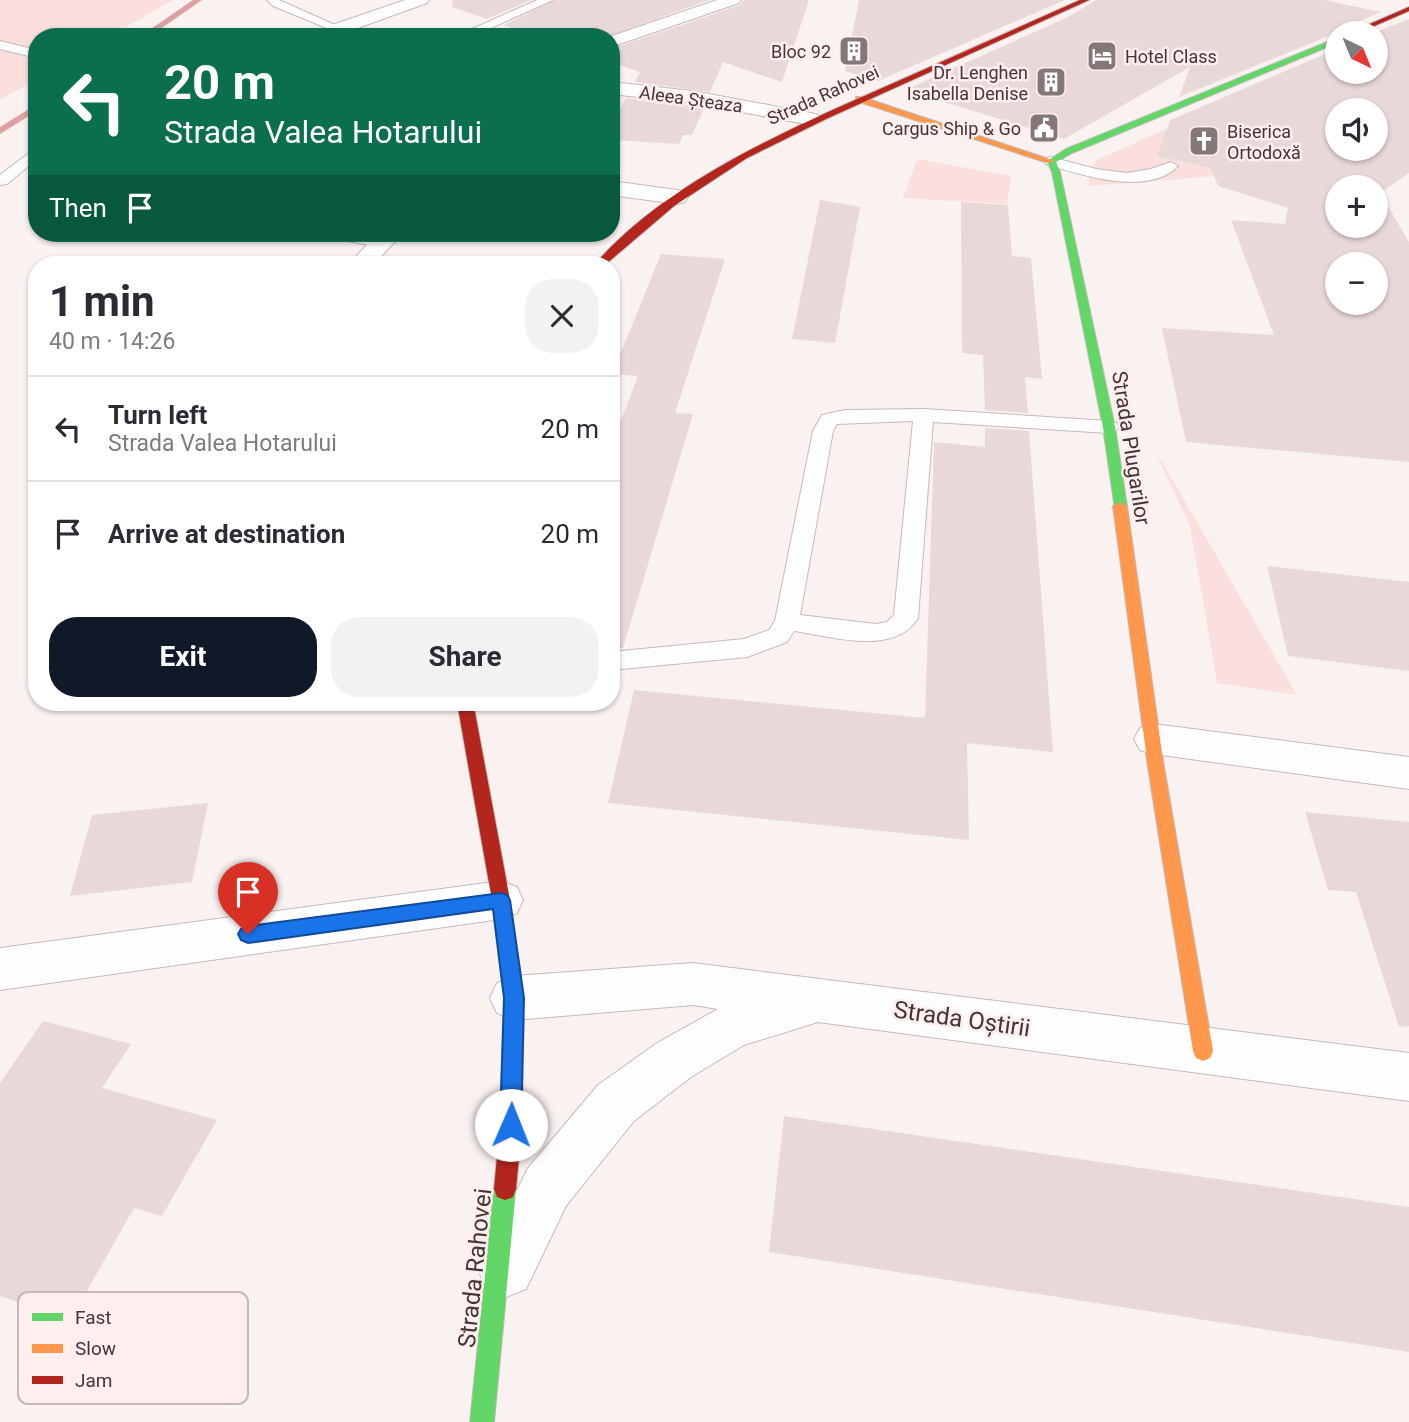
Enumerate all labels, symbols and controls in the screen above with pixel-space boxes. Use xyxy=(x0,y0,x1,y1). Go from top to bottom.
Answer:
north arrow xyxy=(1325,21,1388,84)
map controls xyxy=(1325,21,1388,315)
building icon: Bloc 92 xyxy=(837,34,871,68)
hotel icon: Hotel Class xyxy=(1085,39,1119,73)
place label: Bloc 92 xyxy=(771,41,831,62)
place label: Hotel Class xyxy=(1125,46,1217,67)
text: 20 m xyxy=(164,54,275,111)
icon: left xyxy=(49,56,140,147)
street label: Strada Rahovei xyxy=(764,61,882,129)
place label: Dr. Lenghen Isabella Denise xyxy=(907,62,1028,104)
building icon: Dr. Lenghen Isabella Denise xyxy=(1034,65,1068,99)
street label: Aleea Șteaza xyxy=(638,81,744,118)
button: sound xyxy=(1325,98,1388,161)
public building icon: Cargus Ship & Go xyxy=(1027,111,1061,145)
text: Strada Valea Hotarului xyxy=(164,113,482,151)
place label: Cargus Ship & Go xyxy=(882,118,1021,139)
place label: Biserica Ortodoxă xyxy=(1227,121,1301,163)
church icon: Biserica Ortodoxă xyxy=(1187,124,1221,158)
button: + xyxy=(1325,175,1388,238)
icon: arrive xyxy=(121,189,159,227)
text: Then xyxy=(49,193,107,223)
button: − xyxy=(1325,252,1388,315)
text: 1 min xyxy=(49,277,155,326)
button: close xyxy=(525,279,599,353)
text: 40 m · 14:26 xyxy=(49,328,175,355)
street label: Strada Plugarilor xyxy=(1107,369,1155,527)
text: Turn left xyxy=(108,400,207,430)
icon: left xyxy=(49,410,87,448)
text: 20 m xyxy=(541,414,599,444)
text: Strada Valea Hotarului xyxy=(108,430,337,457)
icon: arrive xyxy=(49,515,87,553)
text: Arrive at destination xyxy=(108,519,345,549)
text: 20 m xyxy=(541,519,599,549)
button: Exit xyxy=(49,617,317,697)
button: Share xyxy=(331,617,599,697)
pin xyxy=(218,862,278,934)
icon: arrive xyxy=(229,873,267,911)
street label: Strada Oștirii xyxy=(892,996,1032,1042)
position arrow xyxy=(474,1088,548,1162)
street label: Strada Rahovei xyxy=(453,1187,497,1349)
legend xyxy=(18,1292,248,1404)
text: Fast xyxy=(75,1306,112,1329)
text: Slow xyxy=(75,1337,116,1360)
text: Jam xyxy=(75,1369,112,1392)

